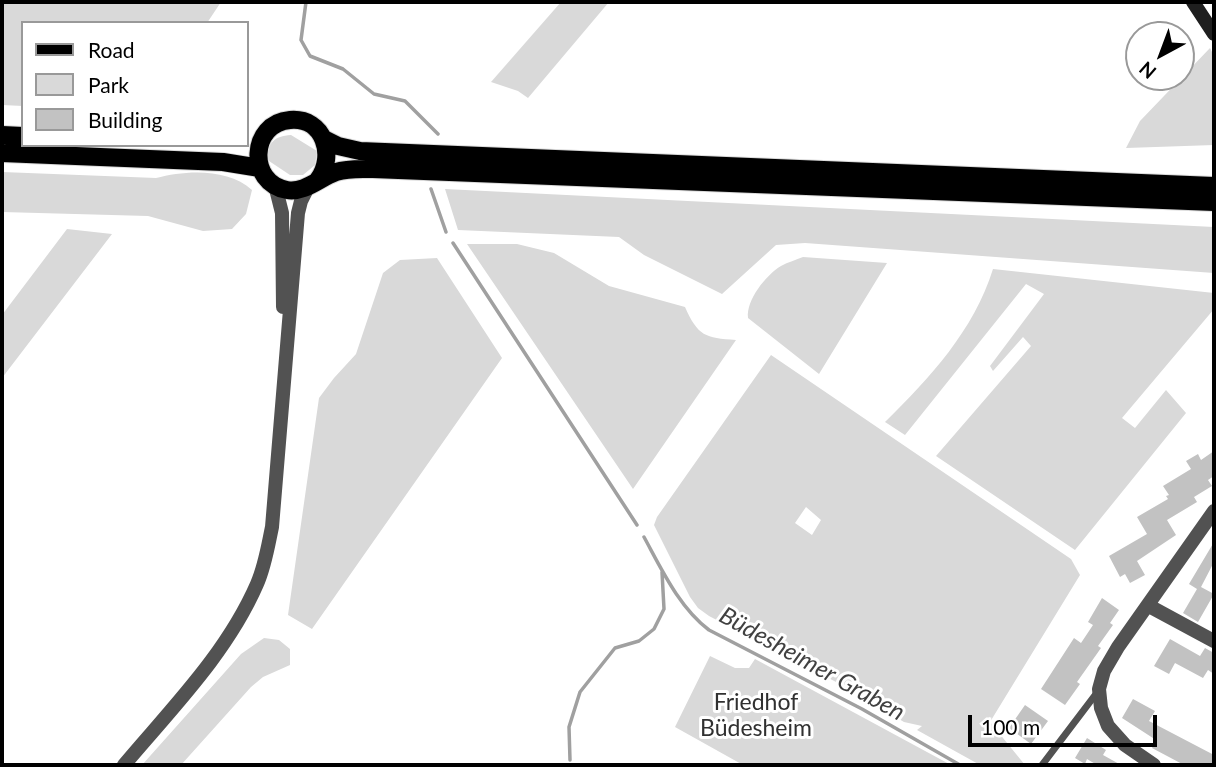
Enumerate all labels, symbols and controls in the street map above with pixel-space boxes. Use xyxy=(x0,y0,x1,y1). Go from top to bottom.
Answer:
legend xyxy=(21,21,248,147)
north arrow xyxy=(1125,21,1195,91)
text: Road xyxy=(88,37,135,62)
text: N xyxy=(1134,57,1160,84)
text: Park xyxy=(88,72,129,97)
text: Building xyxy=(88,107,163,132)
water label: Büdesheimer Graben xyxy=(714,601,910,727)
park label: Friedhof Büdesheim xyxy=(700,689,812,743)
scale bar xyxy=(971,700,1160,744)
text: 100 m xyxy=(981,714,1040,739)

